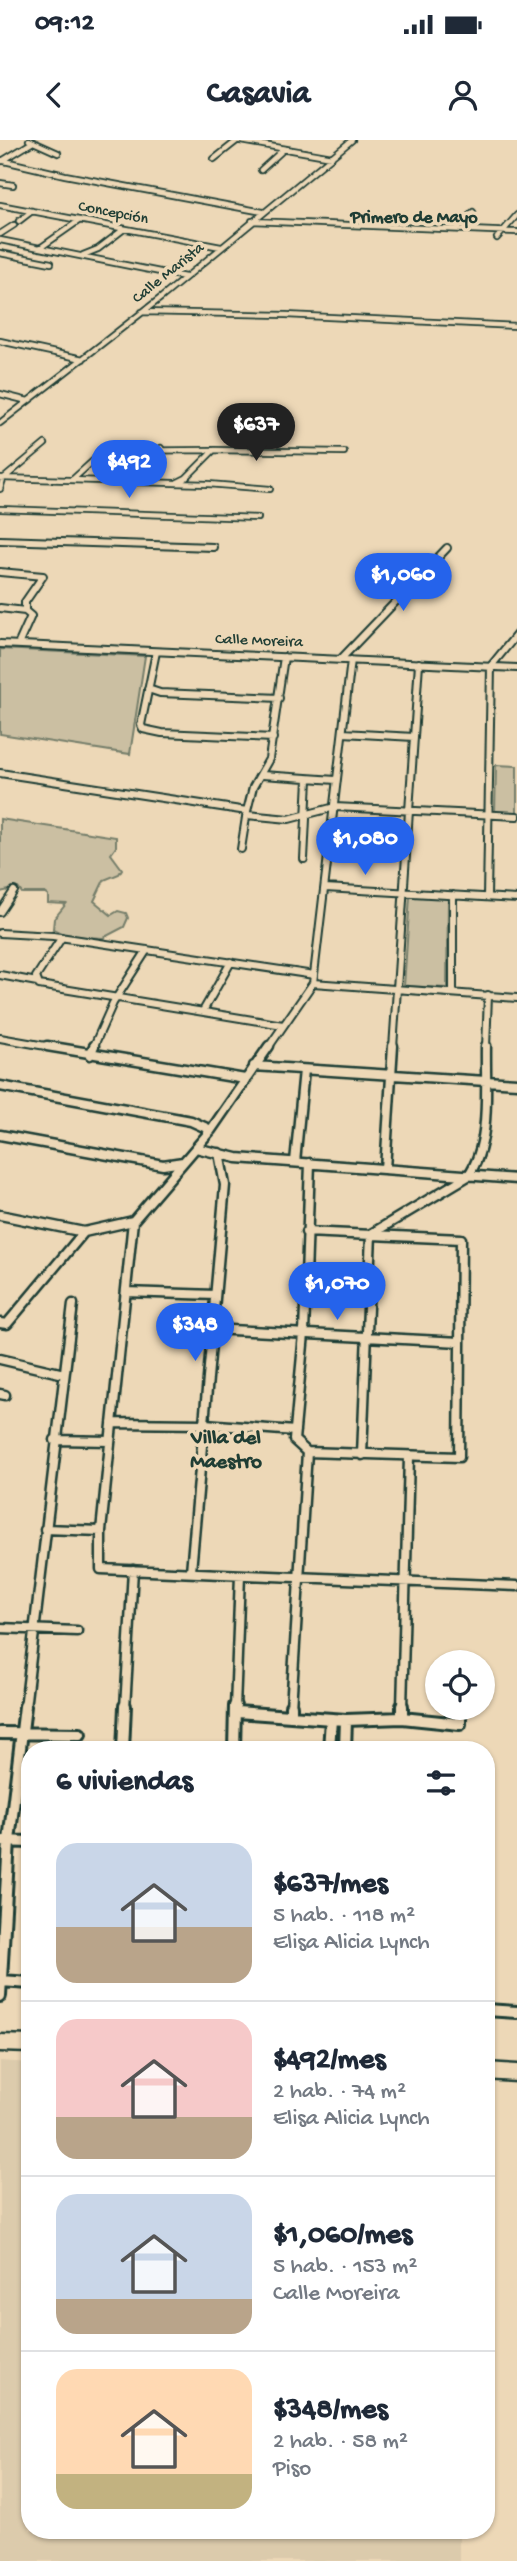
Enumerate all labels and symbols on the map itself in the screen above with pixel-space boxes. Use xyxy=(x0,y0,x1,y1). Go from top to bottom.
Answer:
street label: Concepción xyxy=(76,198,150,230)
district label: Primero de Mayo xyxy=(349,208,478,229)
street label: Calle Marista xyxy=(129,239,210,309)
pin: $637 xyxy=(215,404,297,463)
pin: $492 xyxy=(88,440,170,500)
pin: $1,060 xyxy=(346,554,460,613)
street label: Calle Moreira xyxy=(215,631,304,653)
pin: $1,080 xyxy=(308,818,422,877)
pin: $1,070 xyxy=(280,1262,394,1322)
pin: $348 xyxy=(154,1304,236,1363)
district label: Villa del Maestro xyxy=(190,1427,262,1476)

